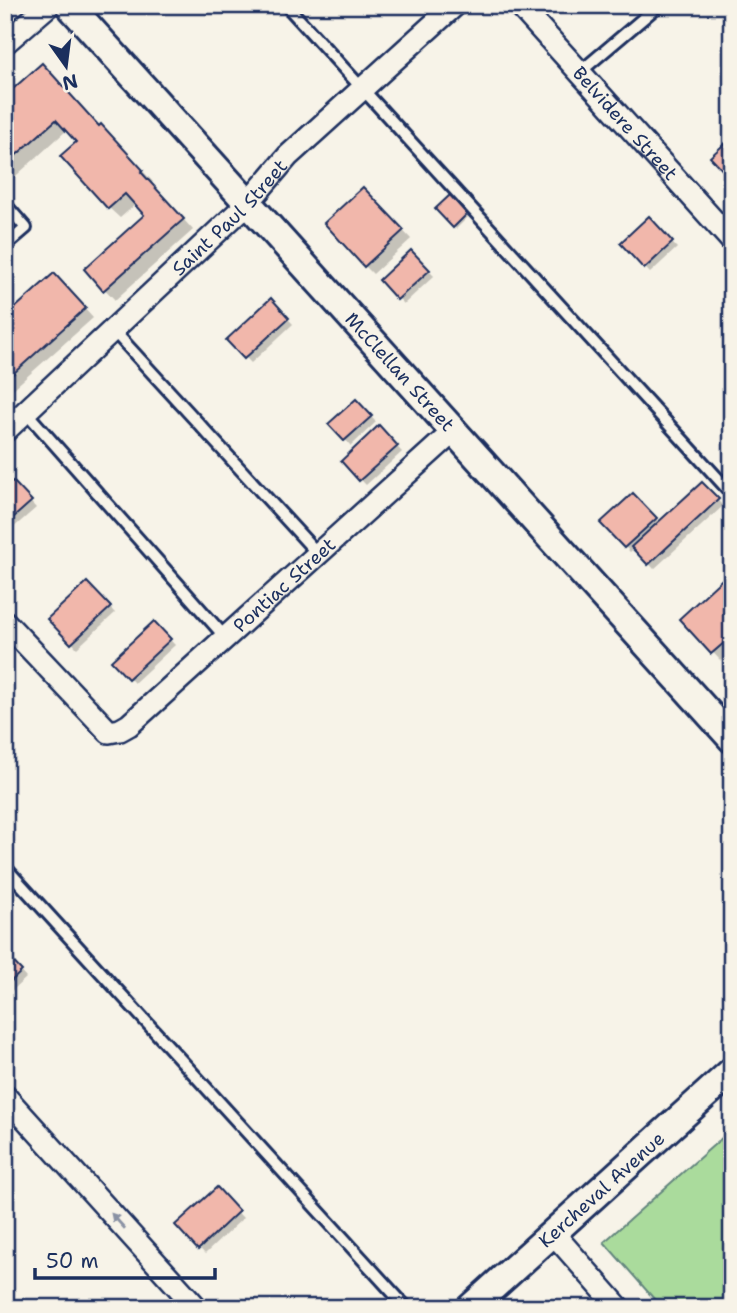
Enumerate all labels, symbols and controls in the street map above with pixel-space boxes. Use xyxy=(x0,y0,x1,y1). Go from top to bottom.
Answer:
north arrow xyxy=(32,32,102,102)
street label: Belvidere Street xyxy=(567,61,683,186)
text: N xyxy=(60,68,80,96)
street label: Saint Paul Street xyxy=(167,154,293,281)
street label: McClellan Street xyxy=(339,307,460,437)
street label: Pontiac Street xyxy=(228,532,341,638)
street label: Kercheval Avenue xyxy=(533,1126,670,1253)
one-way arrow xyxy=(110,1212,126,1230)
scale bar xyxy=(35,1236,215,1280)
text: 50 m xyxy=(46,1247,99,1275)

